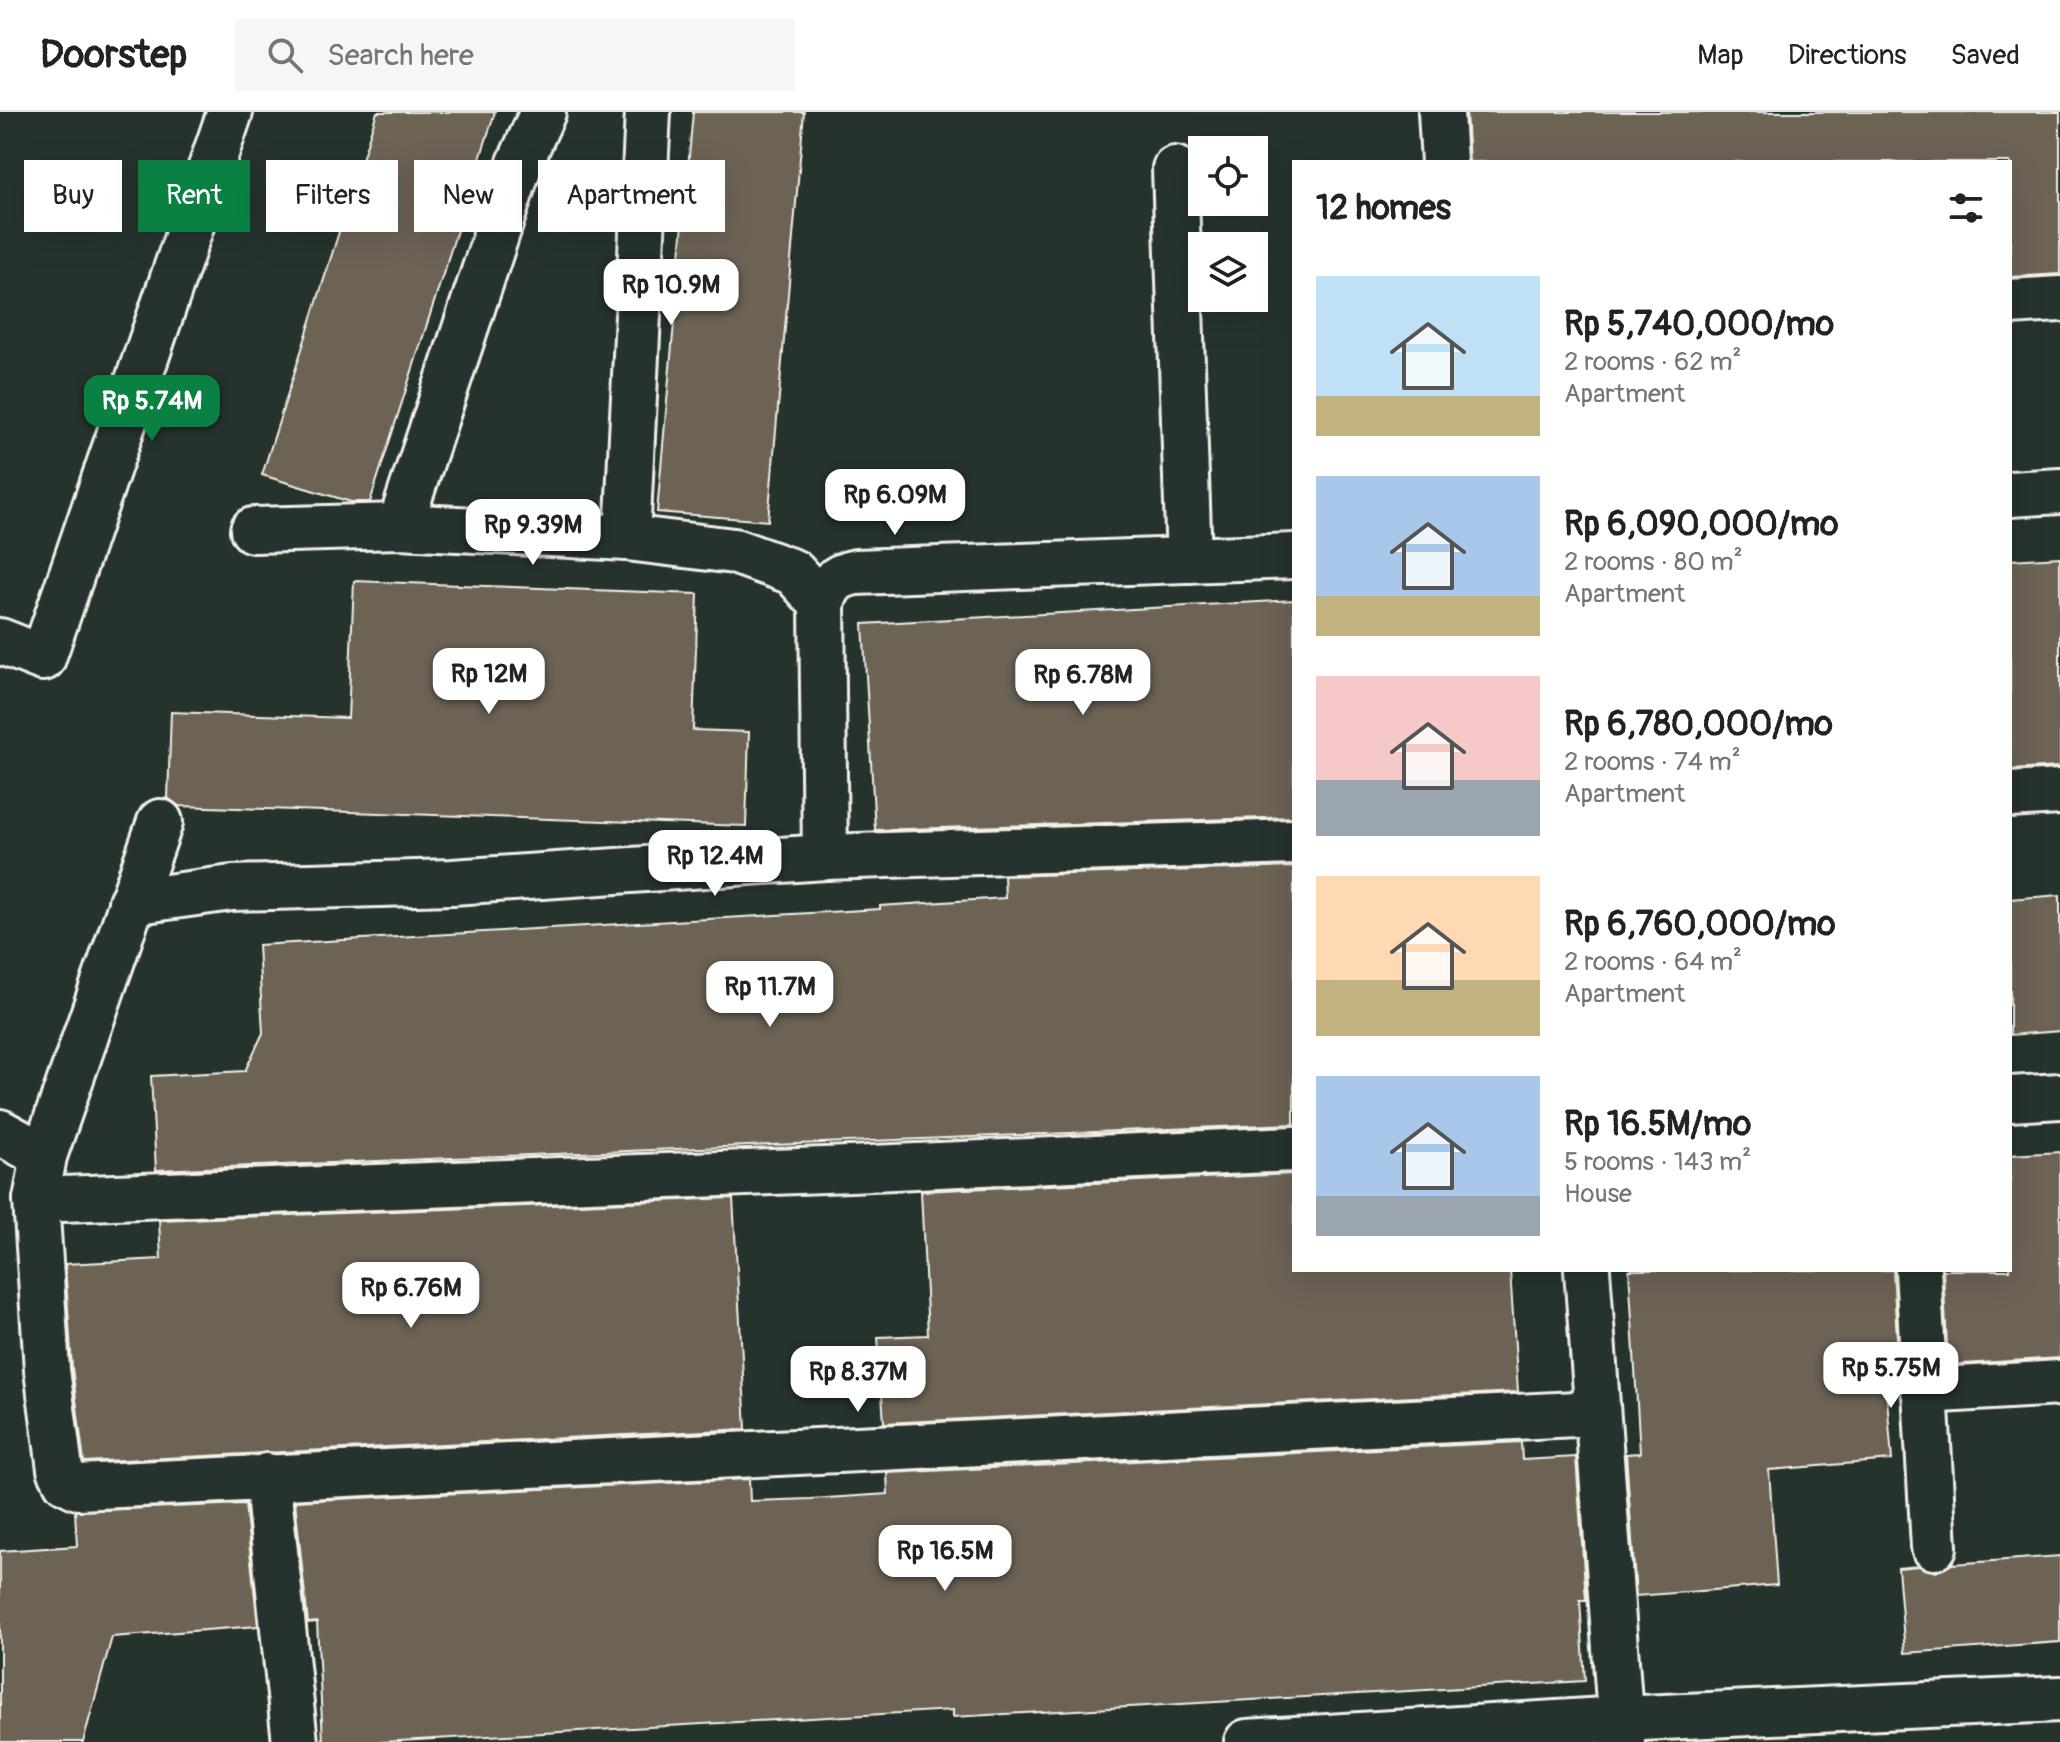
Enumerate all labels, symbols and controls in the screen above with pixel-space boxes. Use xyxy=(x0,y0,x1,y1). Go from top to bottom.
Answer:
search box xyxy=(235,19,795,91)
text: Doorstep xyxy=(40,31,187,79)
icon: search xyxy=(263,33,307,77)
text: Search here xyxy=(327,37,474,74)
text: Map xyxy=(1697,38,1744,73)
text: Directions xyxy=(1788,38,1907,73)
text: Saved xyxy=(1951,38,2020,73)
map controls xyxy=(1188,136,1268,312)
button: locate xyxy=(1188,136,1268,216)
chip: Buy xyxy=(24,160,122,232)
chip: Rent xyxy=(138,160,250,232)
chip: Filters xyxy=(266,160,398,232)
chip: New xyxy=(414,160,522,232)
chip: Apartment xyxy=(538,160,725,232)
icon: filters xyxy=(1944,186,1988,230)
text: 12 homes xyxy=(1316,187,1451,230)
button: layers xyxy=(1188,232,1268,312)
pin: Rp 10.9M xyxy=(588,259,754,327)
text: Rp 10.9M xyxy=(622,269,720,301)
text: Rp 5,740,000/mo xyxy=(1564,303,1834,346)
icon: home xyxy=(1380,308,1476,404)
text: 2 rooms · 62 m² xyxy=(1564,346,1741,378)
pin: Rp 5.74M xyxy=(69,375,235,443)
text: Apartment xyxy=(1564,378,1685,410)
text: Rp 5.74M xyxy=(102,385,202,417)
pin: Rp 6.09M xyxy=(812,469,978,537)
text: Rp 6.09M xyxy=(843,479,947,511)
pin: Rp 9.39M xyxy=(450,499,616,567)
text: Rp 6,090,000/mo xyxy=(1564,503,1838,546)
icon: home xyxy=(1380,508,1476,604)
text: Rp 9.39M xyxy=(484,509,582,541)
text: 2 rooms · 80 m² xyxy=(1564,546,1743,578)
text: Apartment xyxy=(1564,578,1685,610)
pin: Rp 12M xyxy=(424,648,554,716)
pin: Rp 6.78M xyxy=(1000,649,1166,717)
text: Rp 12M xyxy=(451,658,527,690)
text: Rp 6.78M xyxy=(1033,659,1133,691)
text: Rp 6,780,000/mo xyxy=(1564,703,1833,746)
icon: home xyxy=(1380,708,1476,804)
text: 2 rooms · 74 m² xyxy=(1564,746,1741,778)
text: Apartment xyxy=(1564,778,1685,810)
pin: Rp 12.4M xyxy=(632,830,798,898)
text: Rp 12.4M xyxy=(666,840,764,872)
text: Rp 6,760,000/mo xyxy=(1564,903,1836,946)
icon: home xyxy=(1380,908,1476,1004)
text: 2 rooms · 64 m² xyxy=(1564,946,1742,978)
pin: Rp 11.7M xyxy=(687,961,853,1029)
text: Rp 11.7M xyxy=(724,971,816,1003)
text: Apartment xyxy=(1564,978,1685,1010)
text: Rp 16.5M/mo xyxy=(1564,1103,1751,1146)
icon: home xyxy=(1380,1108,1476,1204)
text: 5 rooms · 143 m² xyxy=(1564,1146,1751,1178)
text: House xyxy=(1564,1178,1632,1210)
pin: Rp 6.76M xyxy=(328,1262,494,1330)
text: Rp 6.76M xyxy=(360,1272,462,1304)
pin: Rp 5.75M xyxy=(1808,1342,1974,1410)
pin: Rp 8.37M xyxy=(775,1346,941,1414)
text: Rp 5.75M xyxy=(1841,1352,1941,1384)
text: Rp 8.37M xyxy=(809,1356,907,1388)
pin: Rp 16.5M xyxy=(862,1525,1028,1593)
text: Rp 16.5M xyxy=(897,1535,993,1567)

